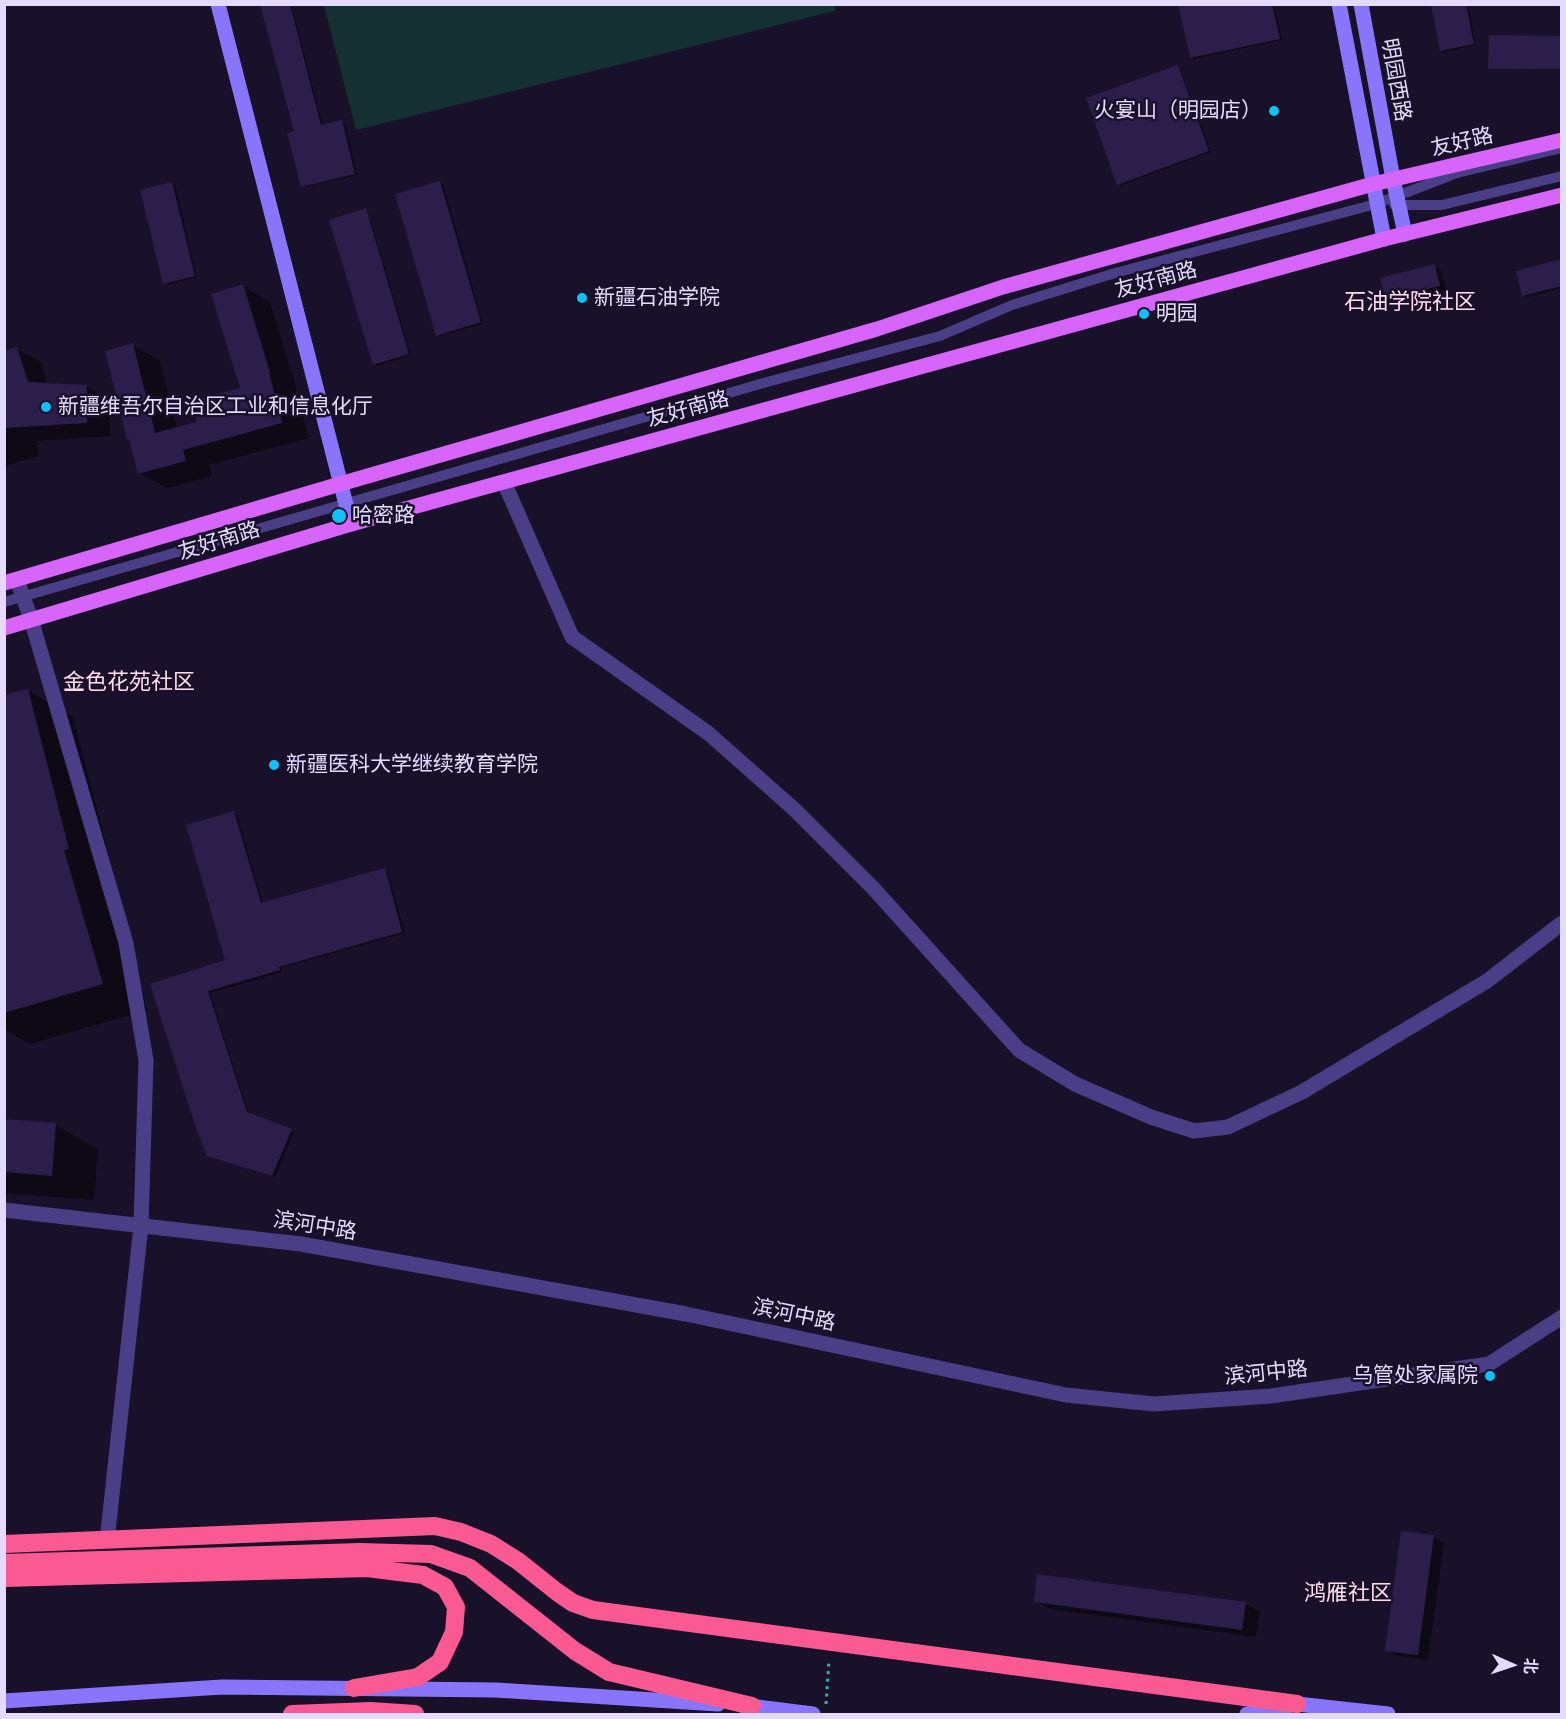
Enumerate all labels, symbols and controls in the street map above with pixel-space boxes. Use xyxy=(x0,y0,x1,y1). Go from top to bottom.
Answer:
street label: 明园西路 xyxy=(1376,36,1416,124)
place label: 火宴山（明园店） xyxy=(1094,98,1262,124)
marker: 火宴山（明园店） xyxy=(1267,104,1281,118)
street label: 友好路 xyxy=(1428,123,1496,161)
street label: 友好南路 xyxy=(1112,257,1200,303)
place label: 新疆石油学院 xyxy=(594,285,720,311)
district label: 石油学院社区 xyxy=(1344,289,1476,315)
marker: 新疆石油学院 xyxy=(575,291,589,305)
place label: 明园 xyxy=(1156,301,1198,327)
marker: 明园 xyxy=(1137,307,1151,321)
street label: 友好南路 xyxy=(644,386,732,432)
place label: 新疆维吾尔自治区工业和信息化厅 xyxy=(58,394,373,420)
marker: 新疆维吾尔自治区工业和信息化厅 xyxy=(39,400,53,414)
place label: 哈密路 xyxy=(352,503,415,529)
marker: 哈密路 xyxy=(330,507,348,525)
street label: 友好南路 xyxy=(175,517,263,565)
district label: 金色花苑社区 xyxy=(63,669,195,695)
place label: 新疆医科大学继续教育学院 xyxy=(286,752,538,778)
marker: 新疆医科大学继续教育学院 xyxy=(267,758,281,772)
street label: 滨河中路 xyxy=(272,1207,358,1245)
street label: 滨河中路 xyxy=(750,1294,838,1336)
street label: 滨河中路 xyxy=(1223,1356,1309,1390)
place label: 乌管处家属院 xyxy=(1352,1363,1478,1389)
marker: 乌管处家属院 xyxy=(1483,1369,1497,1383)
district label: 鸿雁社区 xyxy=(1304,1580,1392,1606)
north arrow xyxy=(1482,1635,1542,1695)
text: 北 xyxy=(1521,1657,1540,1674)

